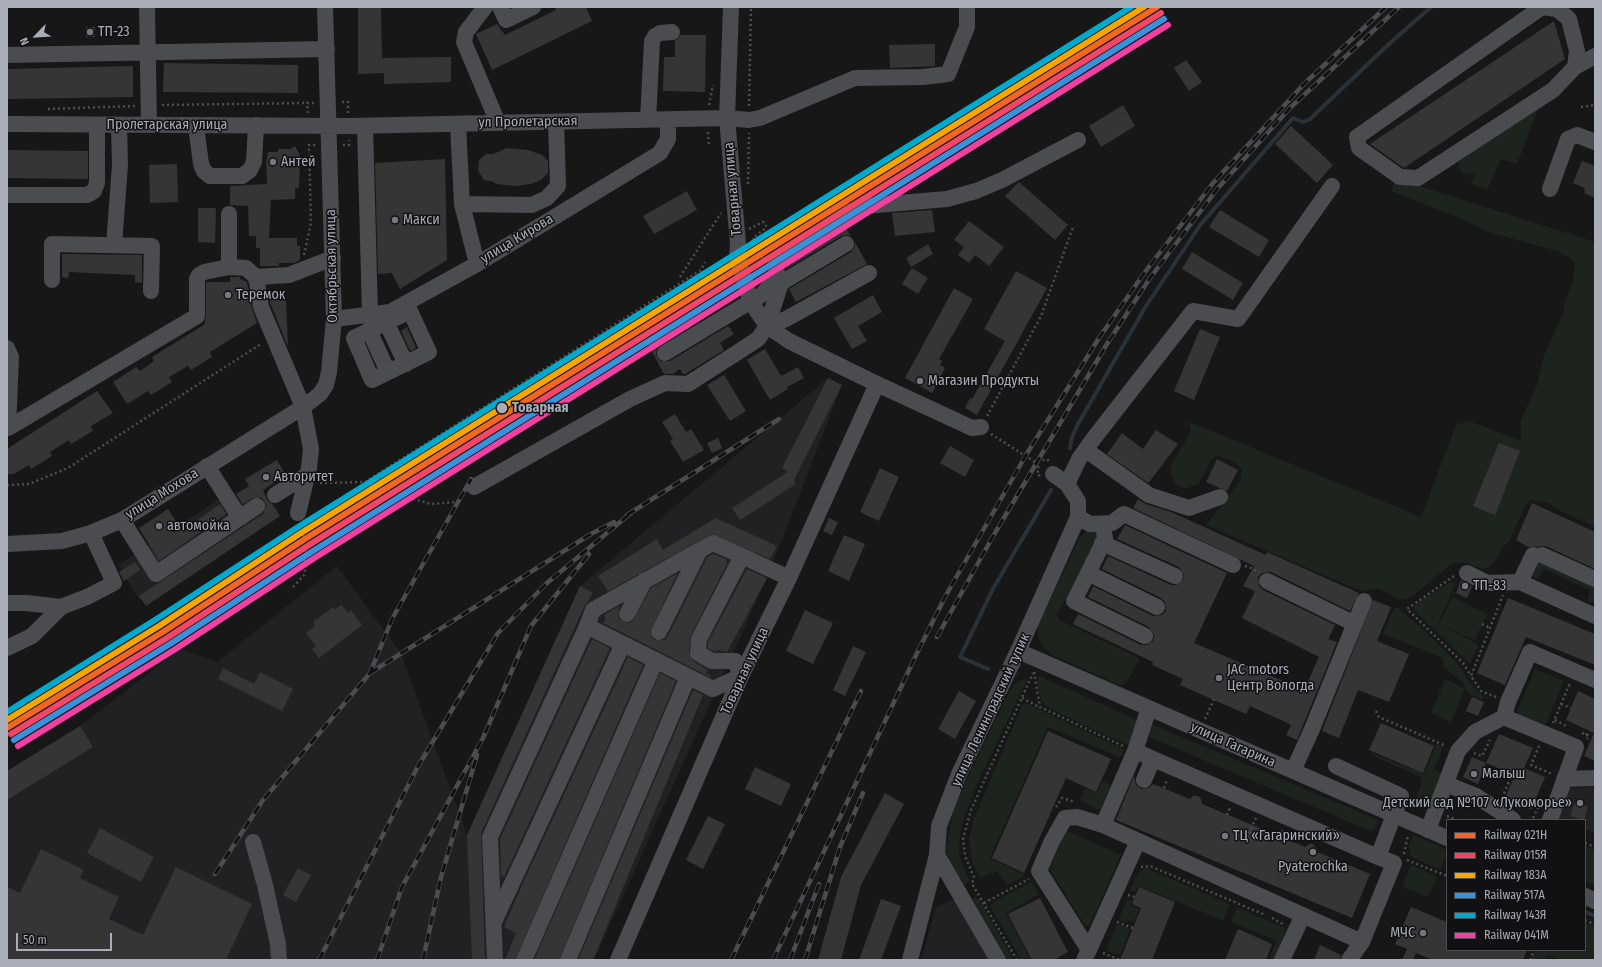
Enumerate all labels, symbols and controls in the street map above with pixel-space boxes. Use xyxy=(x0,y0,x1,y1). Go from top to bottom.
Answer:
north arrow xyxy=(16,16,56,56)
place label: ТП-23 xyxy=(98,24,130,40)
marker: ТП-23 xyxy=(85,27,95,37)
text: N xyxy=(17,36,32,47)
street label: ул Пролетарская xyxy=(478,113,578,131)
street label: Пролетарская улица xyxy=(107,117,227,133)
street label: Товарная улица xyxy=(721,141,745,237)
place label: Антей xyxy=(281,154,316,170)
marker: Антей xyxy=(268,157,278,167)
street label: Октябрьская улица xyxy=(323,209,341,323)
street label: улица Кирова xyxy=(478,211,556,267)
place label: Макси xyxy=(403,212,440,228)
marker: Макси xyxy=(390,215,400,225)
place label: Теремок xyxy=(236,287,285,303)
marker: Теремок xyxy=(223,290,233,300)
place label: Магазин Продукты xyxy=(928,373,1039,389)
marker: Магазин Продукты xyxy=(915,376,925,386)
place label: Товарная xyxy=(512,400,569,416)
marker: Товарная xyxy=(495,401,509,415)
street label: улица Мохова xyxy=(122,465,202,523)
place label: Авторитет xyxy=(274,469,333,485)
marker: Авторитет xyxy=(261,472,271,482)
place label: автомойка xyxy=(167,518,230,534)
marker: автомойка xyxy=(154,521,164,531)
place label: ТП-83 xyxy=(1473,578,1506,594)
marker: ТП-83 xyxy=(1460,581,1470,591)
street label: Товарная улица xyxy=(718,625,772,717)
street label: улица Ленинградский тупик xyxy=(948,631,1034,789)
place label: JAC motors Центр Вологда xyxy=(1227,662,1314,694)
marker: JAC motors Центр Вологда xyxy=(1214,673,1224,683)
street label: улица Гагарина xyxy=(1188,719,1278,771)
place label: Малыш xyxy=(1482,766,1525,782)
marker: Малыш xyxy=(1469,769,1479,779)
place label: Детский сад №107 «Лукоморье» xyxy=(1383,795,1572,811)
marker: Детский сад №107 «Лукоморье» xyxy=(1575,798,1585,808)
legend xyxy=(1446,819,1586,951)
place label: ТЦ «Гагаринский» xyxy=(1233,828,1340,844)
text: Railway 021Н xyxy=(1484,828,1547,842)
marker: ТЦ «Гагаринский» xyxy=(1220,831,1230,841)
marker: Pyaterochka xyxy=(1308,847,1318,857)
text: Railway 015Я xyxy=(1484,848,1547,862)
place label: Pyaterochka xyxy=(1278,859,1348,875)
text: Railway 183А xyxy=(1484,868,1546,882)
text: Railway 517А xyxy=(1484,888,1545,902)
text: Railway 143Я xyxy=(1484,908,1546,922)
scale bar xyxy=(18,925,114,951)
place label: МЧС xyxy=(1390,925,1415,941)
marker: МЧС xyxy=(1418,928,1428,938)
text: Railway 041М xyxy=(1484,928,1549,942)
text: 50 m xyxy=(23,933,47,947)

